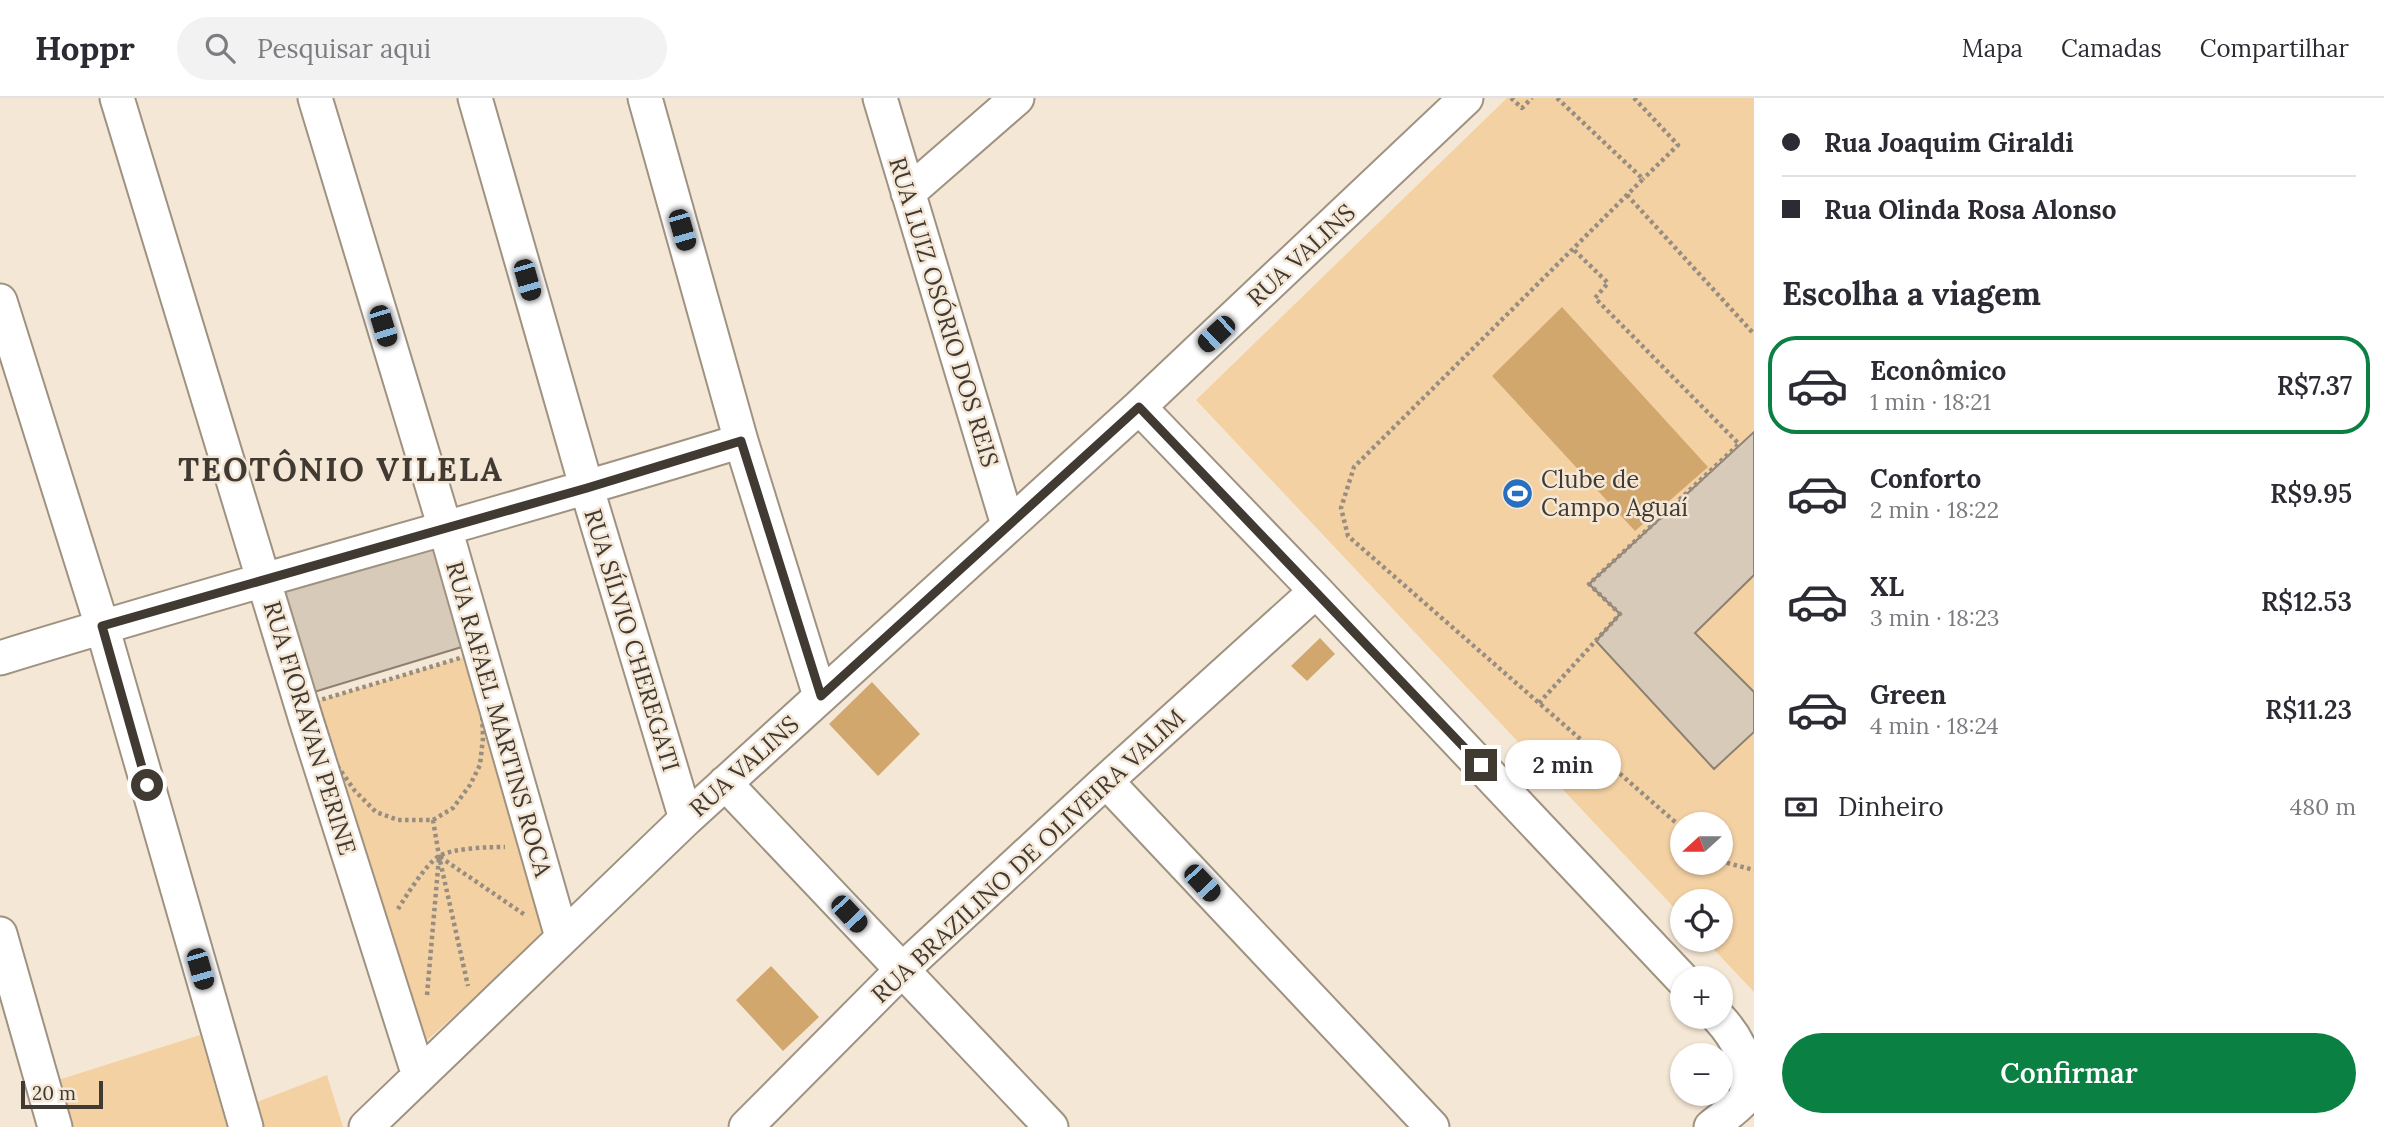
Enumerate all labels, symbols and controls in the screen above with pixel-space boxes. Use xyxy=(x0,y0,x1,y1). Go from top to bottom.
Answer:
search box xyxy=(177,17,667,80)
text: Hoppr xyxy=(35,27,135,69)
icon: search xyxy=(201,29,239,67)
text: Pesquisar aqui xyxy=(257,32,431,65)
text: Mapa xyxy=(1962,33,2023,64)
text: Camadas xyxy=(2061,33,2162,64)
text: Compartilhar xyxy=(2200,33,2349,64)
text: Rua Joaquim Giraldi xyxy=(1824,126,2074,159)
street label: RUA LUIZ OSÓRIO DOS REIS xyxy=(882,153,1006,471)
text: Rua Olinda Rosa Alonso xyxy=(1824,193,2116,226)
street label: RUA VALINS xyxy=(1240,197,1362,313)
car xyxy=(667,207,698,253)
car xyxy=(512,257,543,303)
text: Escolha a viagem xyxy=(1782,273,2041,314)
car xyxy=(367,303,400,349)
car xyxy=(1194,312,1239,356)
icon: car xyxy=(1786,354,1849,417)
text: Econômico xyxy=(1870,354,2006,387)
text: R$7.37 xyxy=(2277,369,2352,402)
text: 1 min · 18:21 xyxy=(1870,387,1991,416)
district label: TEOTÔNIO VILELA xyxy=(178,449,504,490)
icon: car xyxy=(1786,462,1849,525)
text: Conforto xyxy=(1870,462,1981,495)
place label: Clube de Campo Aguaí xyxy=(1541,464,1688,523)
sports icon: Clube de Campo Aguaí xyxy=(1501,476,1535,510)
text: R$9.95 xyxy=(2270,477,2352,510)
text: 2 min · 18:22 xyxy=(1870,495,1999,524)
street label: RUA SÍLVIO CHEREGATI xyxy=(577,505,687,775)
street label: RUA RAFAEL MARTINS ROCA xyxy=(439,558,559,881)
icon: car xyxy=(1786,570,1849,633)
text: XL xyxy=(1870,570,1904,603)
text: R$12.53 xyxy=(2261,585,2352,618)
street label: RUA FIORAVAN PERINE xyxy=(257,597,363,859)
text: 3 min · 18:23 xyxy=(1870,603,2000,632)
icon: car xyxy=(1786,678,1849,741)
text: Green xyxy=(1870,678,1946,711)
text: R$11.23 xyxy=(2265,693,2352,726)
street label: RUA BRAZILINO DE OLIVEIRA VALIM xyxy=(865,702,1191,1010)
street label: RUA VALINS xyxy=(683,709,805,823)
text: 4 min · 18:24 xyxy=(1870,711,1999,740)
callout: 2 min xyxy=(1506,740,1621,790)
route end xyxy=(1465,749,1497,781)
text: 2 min xyxy=(1533,750,1593,779)
route start xyxy=(131,769,163,801)
icon: cash xyxy=(1782,788,1820,826)
text: Dinheiro xyxy=(1838,790,1944,823)
text: 480 m xyxy=(2290,792,2356,821)
north arrow xyxy=(1670,812,1732,875)
map controls xyxy=(1670,812,1733,1106)
car xyxy=(1180,860,1225,906)
button: locate xyxy=(1670,889,1733,952)
car xyxy=(827,891,872,937)
car xyxy=(185,946,216,992)
button: + xyxy=(1670,966,1733,1029)
button: Confirmar xyxy=(1782,1033,2356,1113)
button: − xyxy=(1670,1043,1733,1106)
scale bar xyxy=(21,1078,103,1110)
text: 20 m xyxy=(32,1081,76,1105)

